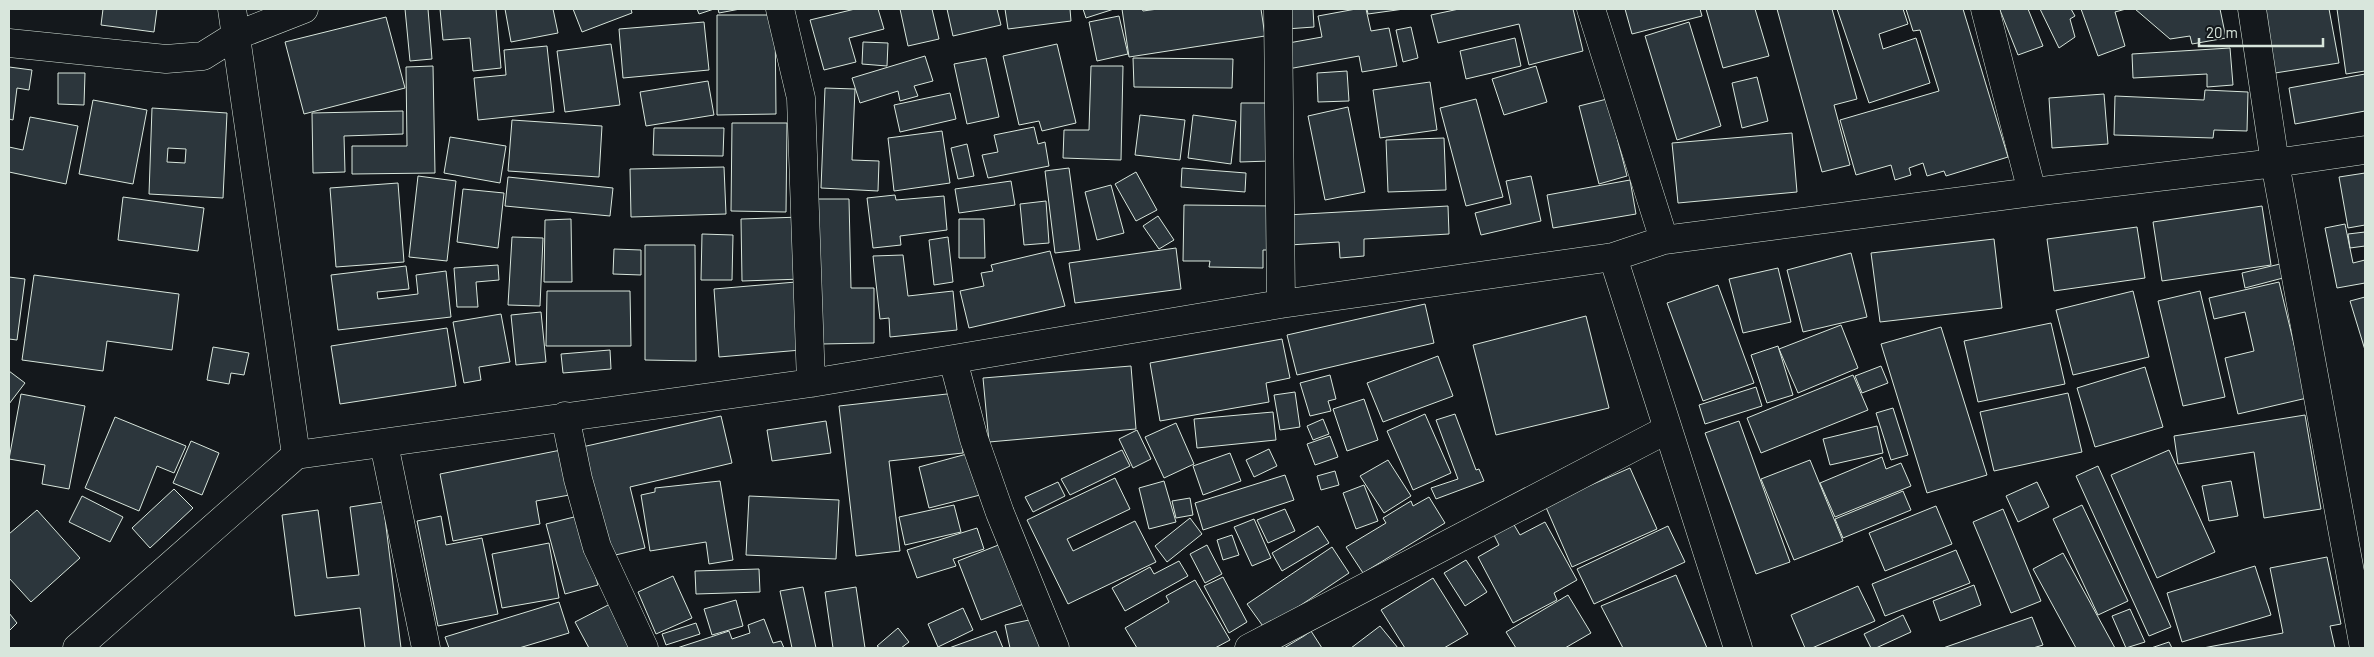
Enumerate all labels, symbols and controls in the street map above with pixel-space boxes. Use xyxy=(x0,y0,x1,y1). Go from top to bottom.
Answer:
scale bar xyxy=(2199,15,2323,47)
text: 20 m xyxy=(2206,23,2238,41)

